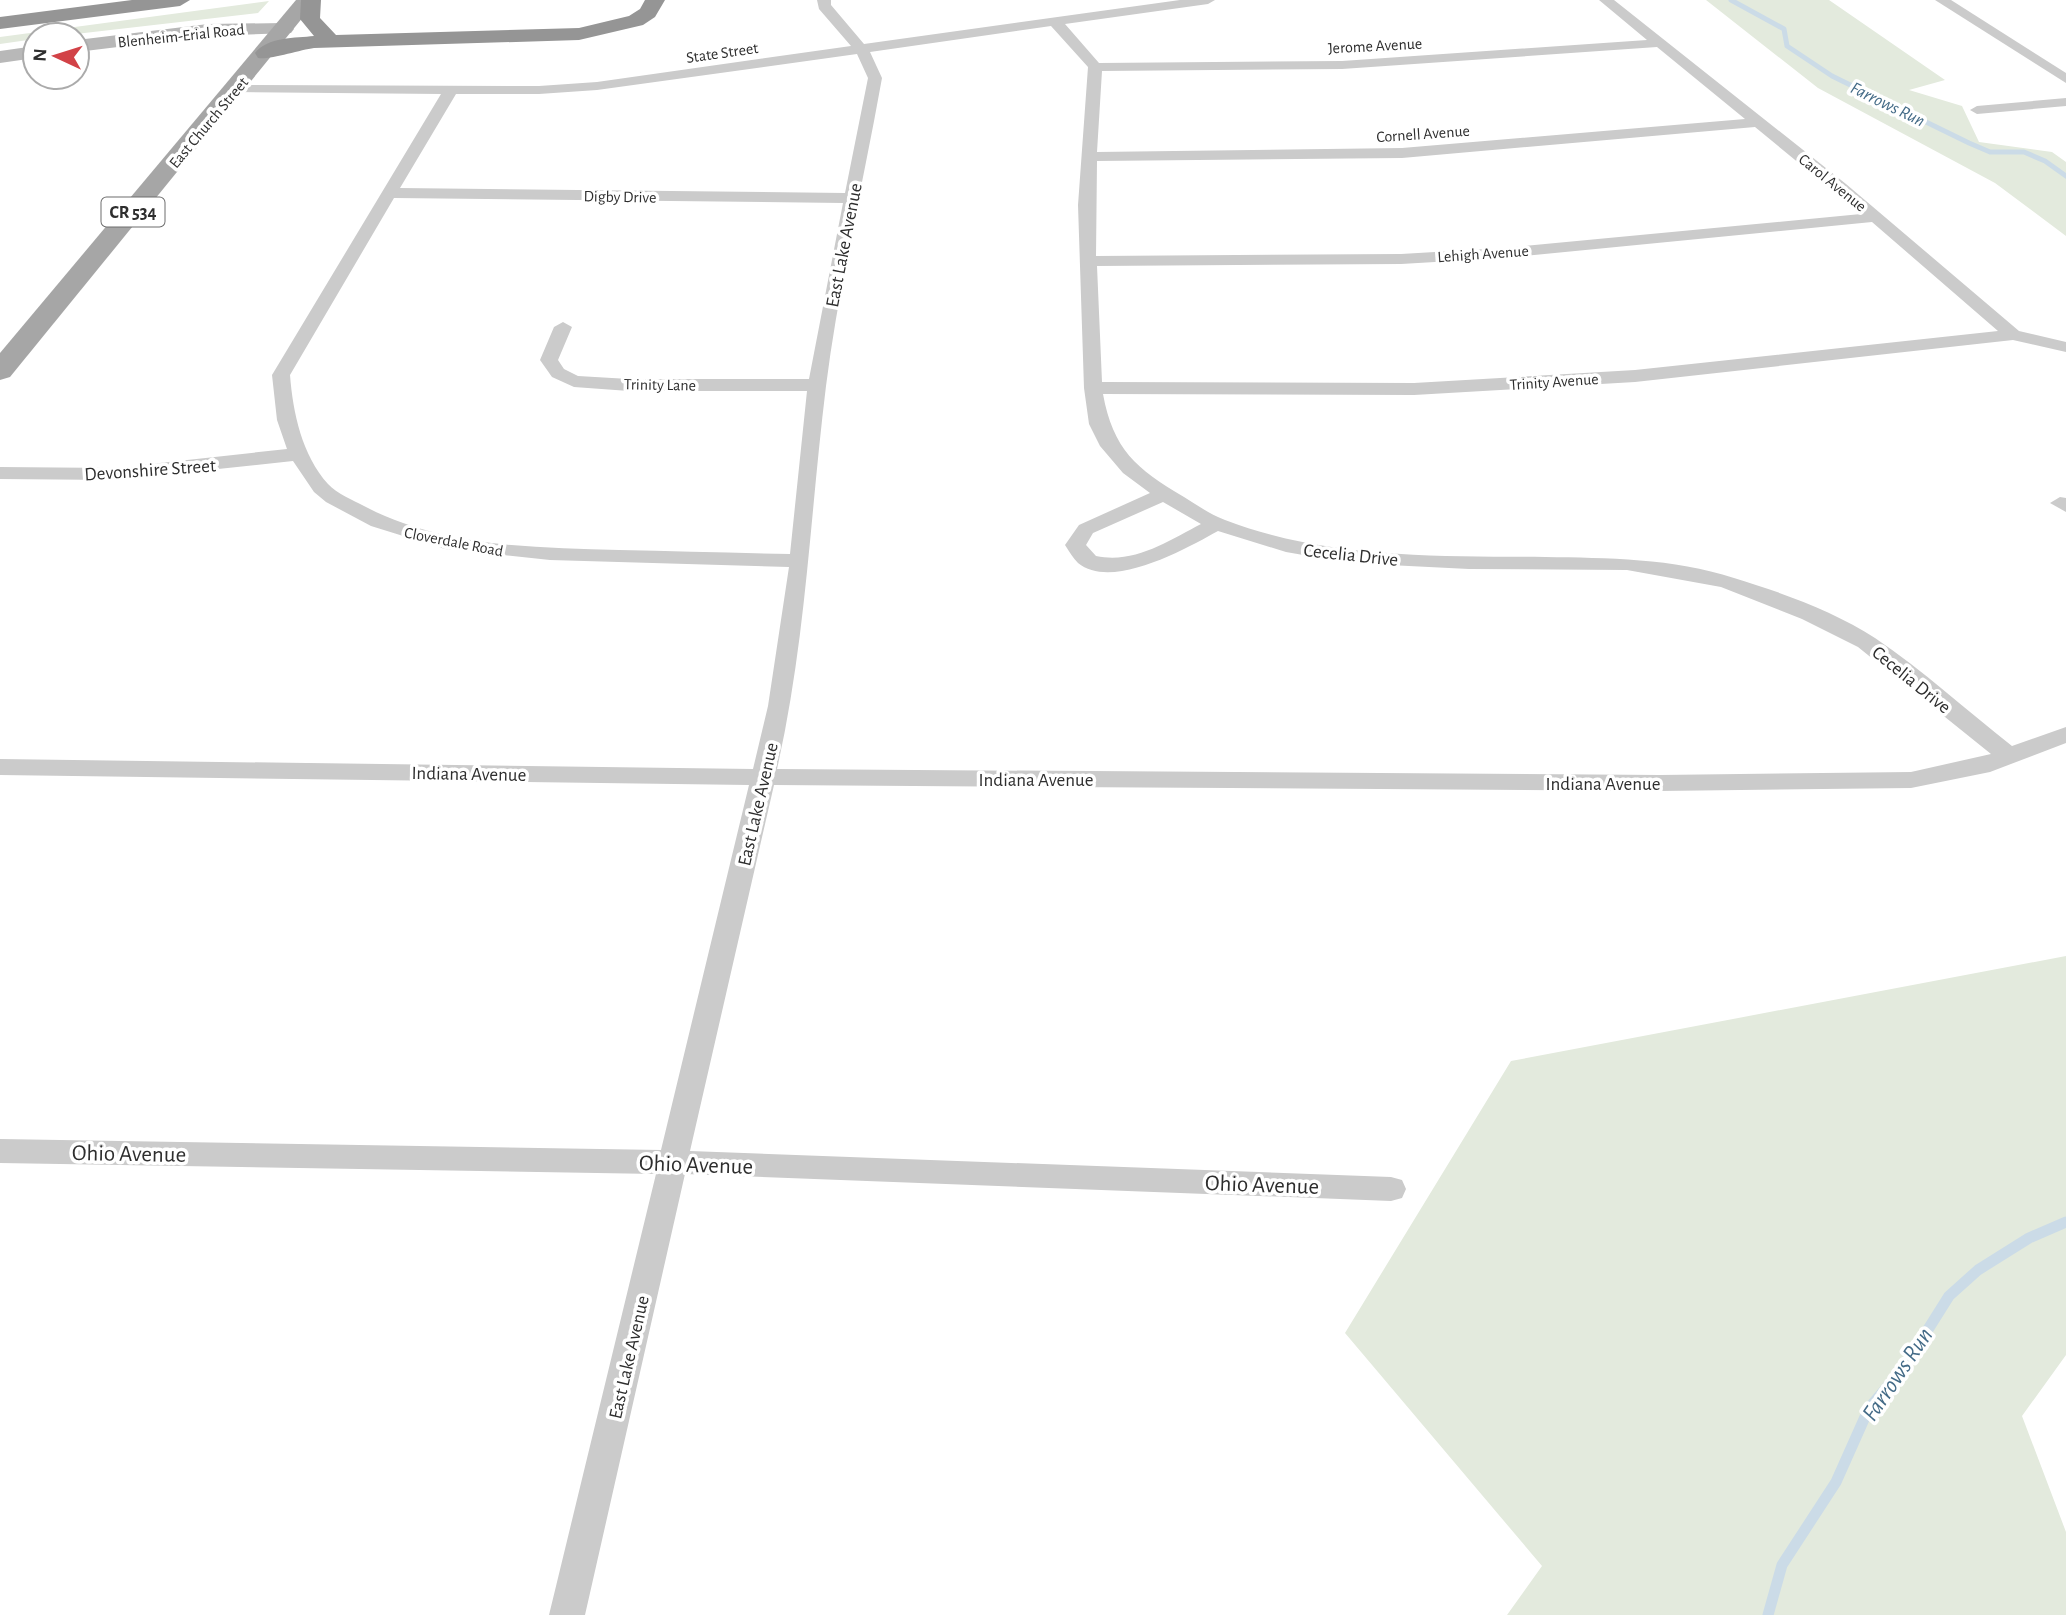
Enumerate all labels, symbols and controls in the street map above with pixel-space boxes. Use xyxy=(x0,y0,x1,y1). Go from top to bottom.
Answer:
north arrow xyxy=(21,21,91,91)
street label: Blenheim-Erial Road xyxy=(117,21,245,51)
street label: Jerome Avenue xyxy=(1328,36,1423,56)
street label: State Street xyxy=(685,40,759,66)
text: N xyxy=(31,48,50,62)
street label: East Church Street xyxy=(166,74,251,171)
water label: Farrows Run xyxy=(1848,79,1928,131)
street label: Cornell Avenue xyxy=(1376,123,1470,145)
street label: Carol Avenue xyxy=(1796,151,1869,215)
street label: East Lake Avenue xyxy=(823,182,866,309)
street label: Digby Drive xyxy=(583,188,656,207)
road number: CR 534 xyxy=(102,197,164,226)
street label: Lehigh Avenue xyxy=(1437,243,1529,265)
street label: Trinity Avenue xyxy=(1509,371,1599,394)
street label: Trinity Lane xyxy=(624,376,696,395)
street label: Devonshire Street xyxy=(84,456,217,485)
street label: Cloverdale Road xyxy=(403,525,505,559)
street label: Cecelia Drive xyxy=(1303,541,1399,570)
street label: Cecelia Drive xyxy=(1868,643,1954,717)
street label: East Lake Avenue xyxy=(735,741,782,868)
street label: Indiana Avenue xyxy=(411,764,527,785)
street label: Indiana Avenue xyxy=(979,771,1093,790)
street label: Indiana Avenue xyxy=(1546,775,1660,794)
street label: Ohio Avenue xyxy=(72,1142,186,1167)
street label: Ohio Avenue xyxy=(638,1152,753,1179)
street label: Ohio Avenue xyxy=(1204,1172,1319,1199)
street label: East Lake Avenue xyxy=(606,1294,653,1421)
water label: Farrows Run xyxy=(1858,1323,1938,1426)

